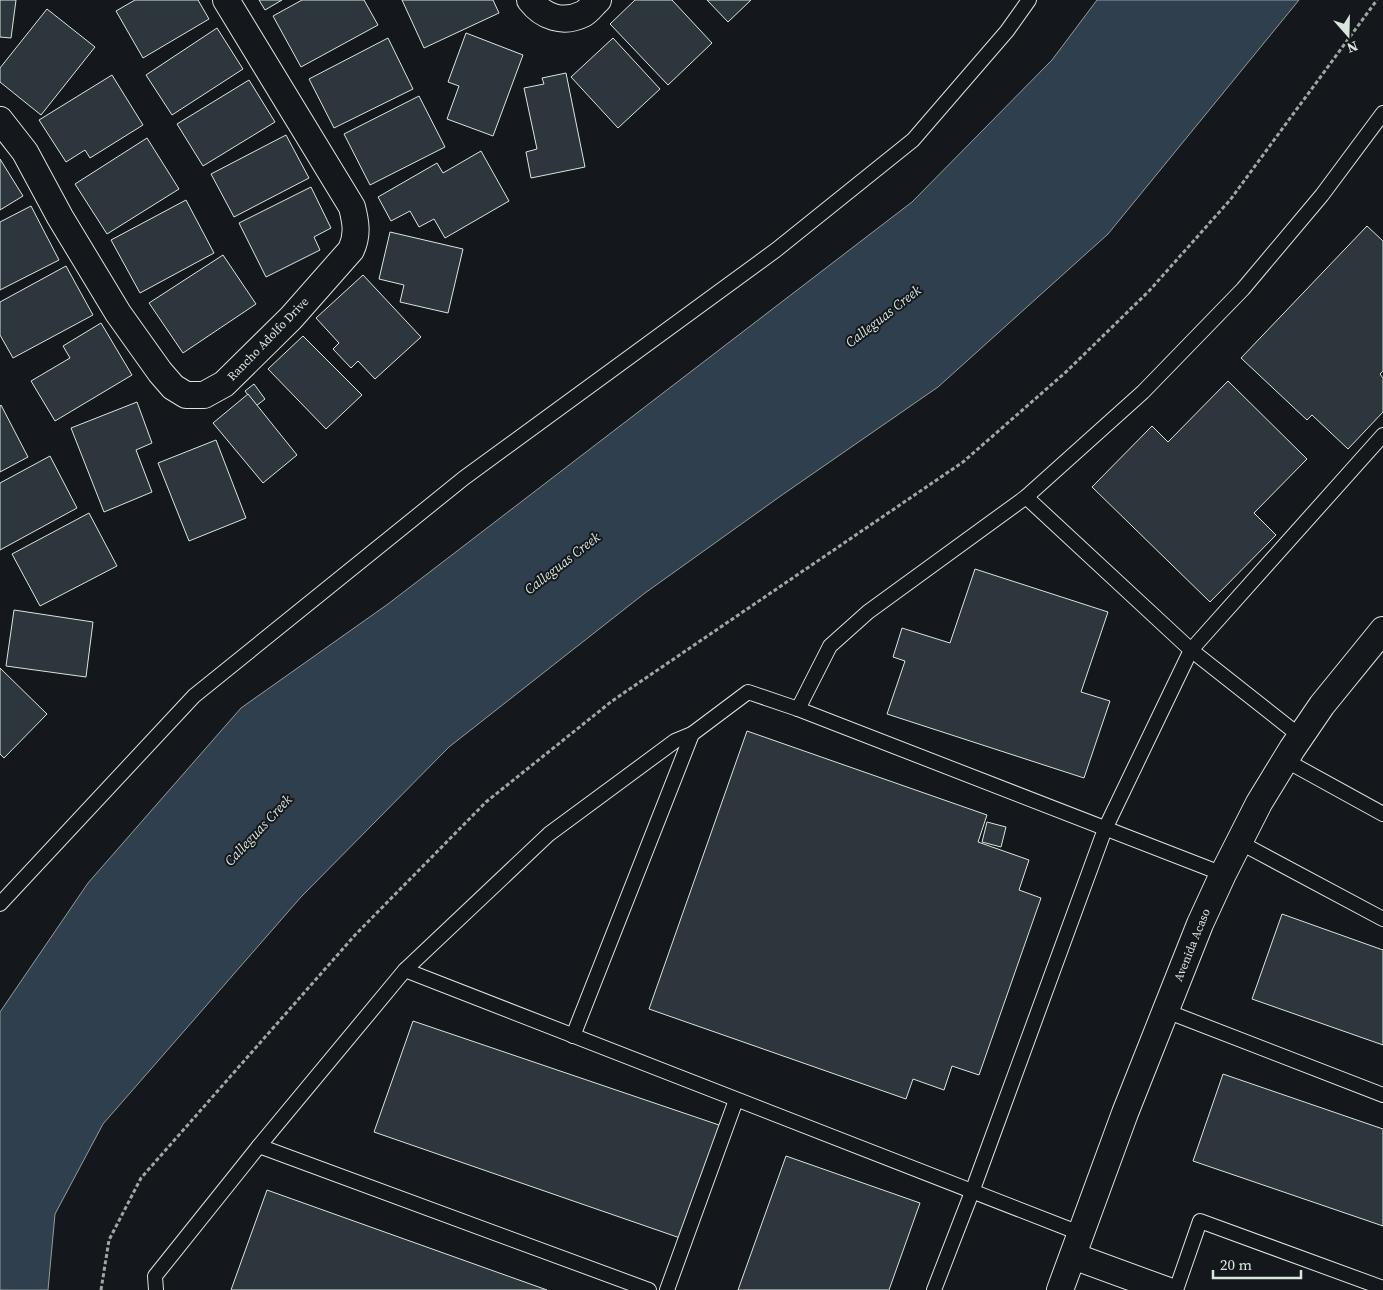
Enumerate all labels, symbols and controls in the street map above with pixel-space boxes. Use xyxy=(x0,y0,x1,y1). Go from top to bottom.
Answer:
north arrow xyxy=(1323,10,1373,60)
text: N xyxy=(1344,36,1361,58)
water label: Calleguas Creek xyxy=(841,280,925,352)
street label: Rancho Adolfo Drive xyxy=(224,294,312,384)
water label: Calleguas Creek xyxy=(520,527,604,599)
water label: Calleguas Creek xyxy=(220,790,297,870)
street label: Avenida Acaso xyxy=(1170,906,1214,984)
scale bar xyxy=(1213,1248,1300,1280)
text: 20 m xyxy=(1220,1254,1252,1275)

